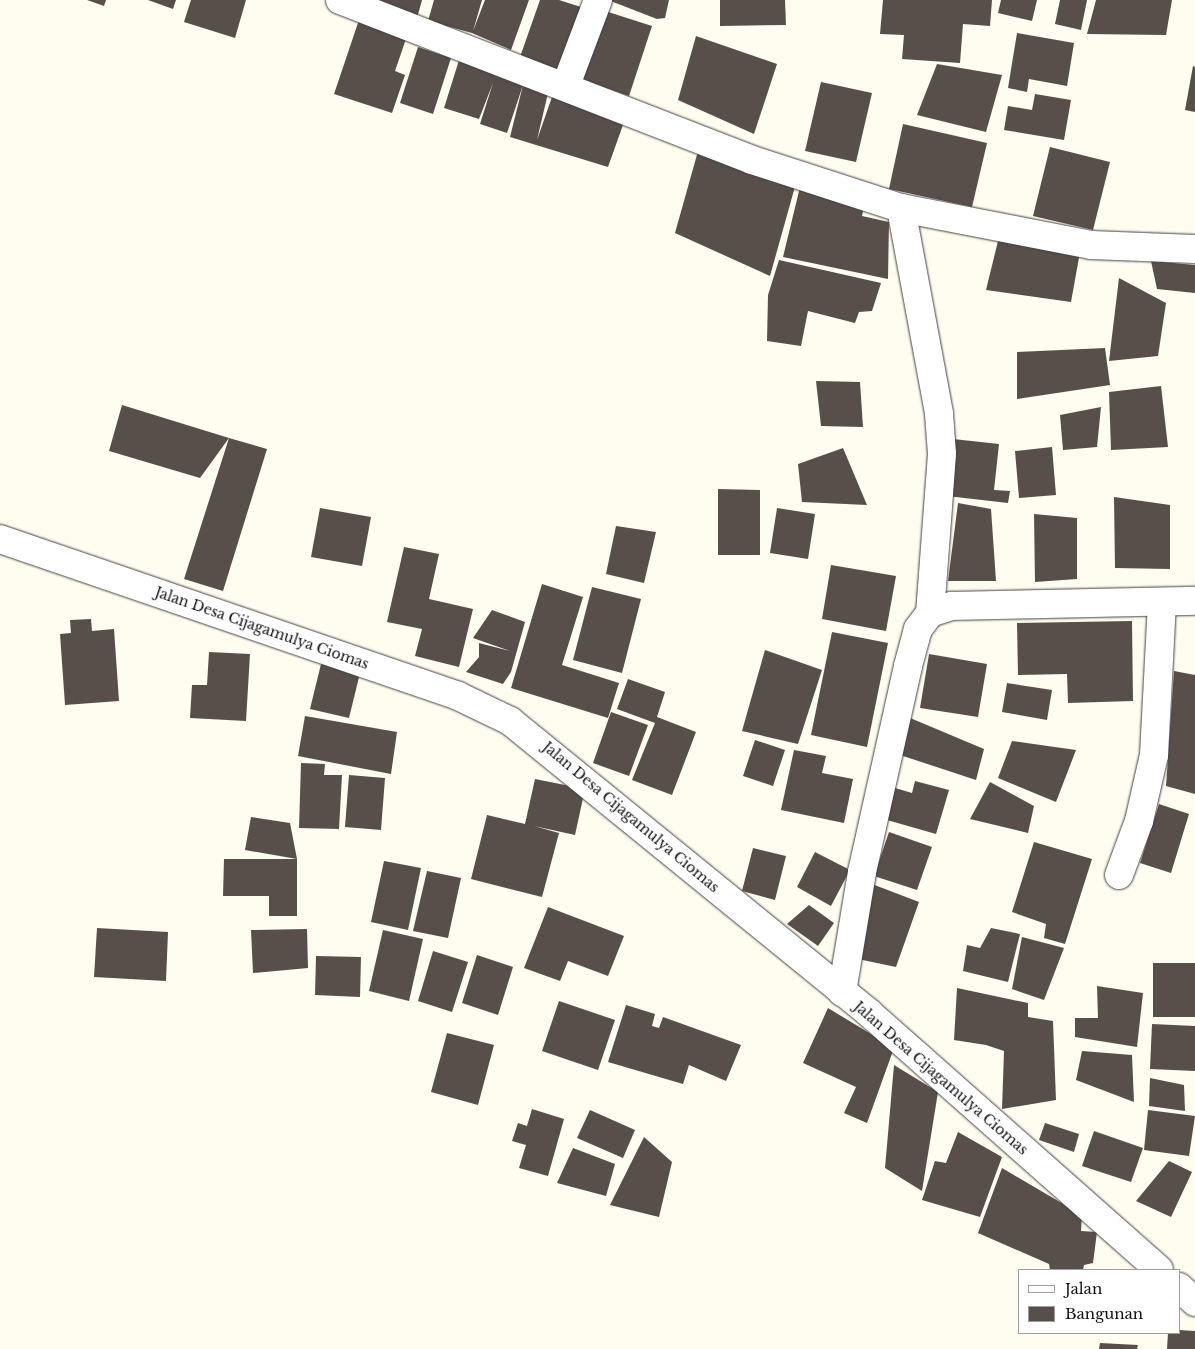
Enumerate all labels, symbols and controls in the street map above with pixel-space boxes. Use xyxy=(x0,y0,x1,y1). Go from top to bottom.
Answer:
street label: Jalan Desa Cijagamulya Ciomas xyxy=(153,583,371,673)
street label: Jalan Desa Cijagamulya Ciomas xyxy=(539,738,723,896)
street label: Jalan Desa Cijagamulya Ciomas xyxy=(851,998,1031,1158)
legend xyxy=(1018,1269,1180,1334)
text: Jalan xyxy=(1065,1279,1102,1298)
text: Bangunan xyxy=(1065,1304,1143,1323)

